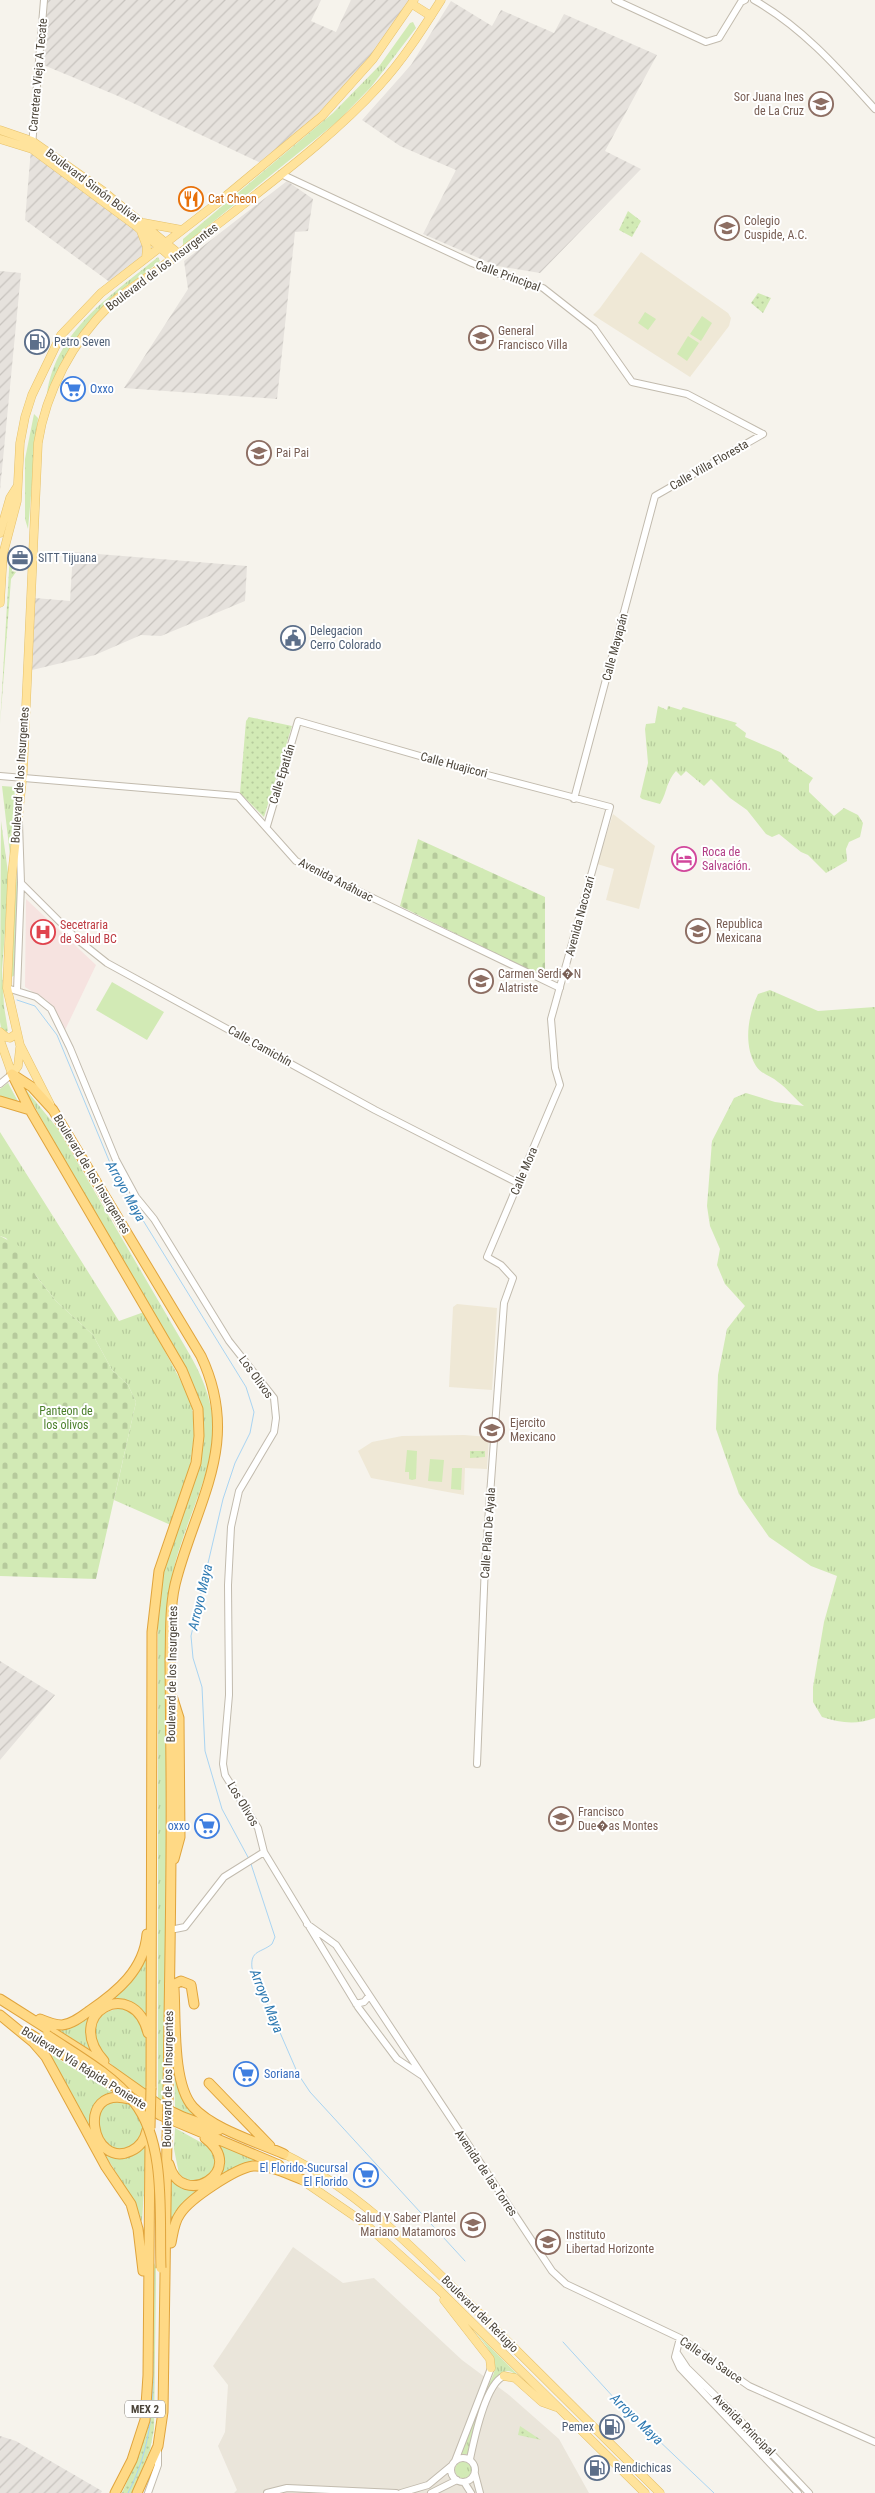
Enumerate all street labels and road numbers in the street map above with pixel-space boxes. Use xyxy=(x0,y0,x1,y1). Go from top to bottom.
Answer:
street label: Carretera Vieja A Tecate xyxy=(26,17,50,132)
street label: Boulevard Simón Bolívar xyxy=(43,146,143,226)
street label: Boulevard de los Insurgentes xyxy=(103,220,221,314)
street label: Calle Principal xyxy=(474,258,542,294)
street label: Calle Villa Floresta xyxy=(667,437,751,493)
street label: Calle Mayapán xyxy=(599,612,631,682)
street label: Boulevard de los Insurgentes xyxy=(8,706,32,844)
street label: Calle Epatlán xyxy=(266,742,298,806)
street label: Calle Huajicori xyxy=(419,749,489,781)
street label: Avenida Anáhuac xyxy=(296,855,376,905)
street label: Avenida Nacozari xyxy=(563,874,597,958)
street label: Calle Camichín xyxy=(226,1023,294,1069)
street label: Boulevard de los Insurgentes xyxy=(51,1112,133,1236)
street label: Calle Mora xyxy=(508,1145,540,1197)
street label: Los Olivos xyxy=(236,1353,276,1401)
street label: Calle Plan De Ayala xyxy=(478,1487,498,1579)
street label: Boulevard de los Insurgentes xyxy=(164,1606,180,1742)
street label: Los Olivos xyxy=(224,1779,262,1829)
street label: Boulevard de los Insurgentes xyxy=(160,2011,176,2147)
street label: Boulevard Vía Rápida Poniente xyxy=(19,2024,149,2113)
street label: Avenida de las Torres xyxy=(452,2127,520,2219)
street label: Boulevard del Refugio xyxy=(439,2273,521,2355)
street label: Calle del Sauce xyxy=(677,2334,745,2386)
street label: Avenida Principal xyxy=(710,2391,778,2459)
road number: MEX 2 xyxy=(125,2400,165,2418)

